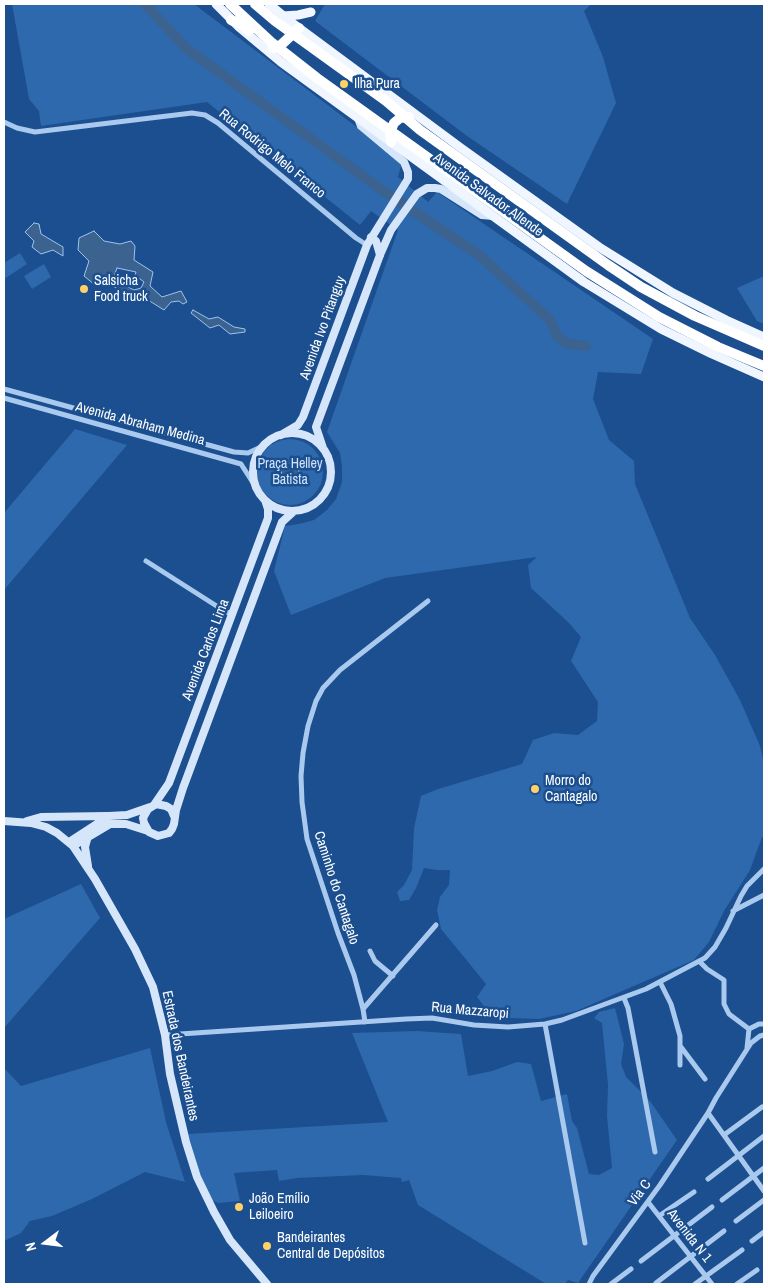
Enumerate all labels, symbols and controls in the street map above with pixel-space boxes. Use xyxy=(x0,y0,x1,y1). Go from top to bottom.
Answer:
place label: Ilha Pura xyxy=(354,76,400,92)
marker: Ilha Pura xyxy=(338,78,350,90)
street label: Rua Rodrigo Melo Franco xyxy=(215,106,329,202)
street label: Avenida Salvador Allende xyxy=(430,149,546,241)
place label: Salsicha Food truck xyxy=(94,273,148,306)
street label: Avenida Ivo Pitanguy xyxy=(296,274,350,382)
marker: Salsicha Food truck xyxy=(78,283,90,295)
street label: Avenida Abraham Medina xyxy=(74,399,206,449)
park label: Praça Helley Batista xyxy=(257,456,323,488)
street label: Avenida Carlos Lima xyxy=(179,597,233,703)
place label: Morro do Cantagalo xyxy=(545,773,597,806)
marker: Morro do Cantagalo xyxy=(529,783,541,795)
street label: Caminho do Cantagalo xyxy=(310,829,362,947)
street label: Estrada dos Bandeirantes xyxy=(158,989,202,1123)
street label: Rua Mazzaropi xyxy=(430,999,510,1023)
street label: Via C xyxy=(625,1177,655,1209)
place label: João Emílio Leiloeiro xyxy=(249,1191,310,1224)
marker: João Emílio Leiloeiro xyxy=(233,1201,245,1213)
street label: Avenida N 1 xyxy=(663,1206,715,1266)
north arrow xyxy=(20,1218,70,1268)
place label: Bandeirantes Central de Depósitos xyxy=(277,1230,385,1262)
marker: Bandeirantes Central de Depósitos xyxy=(261,1240,273,1252)
text: N xyxy=(21,1241,40,1253)

